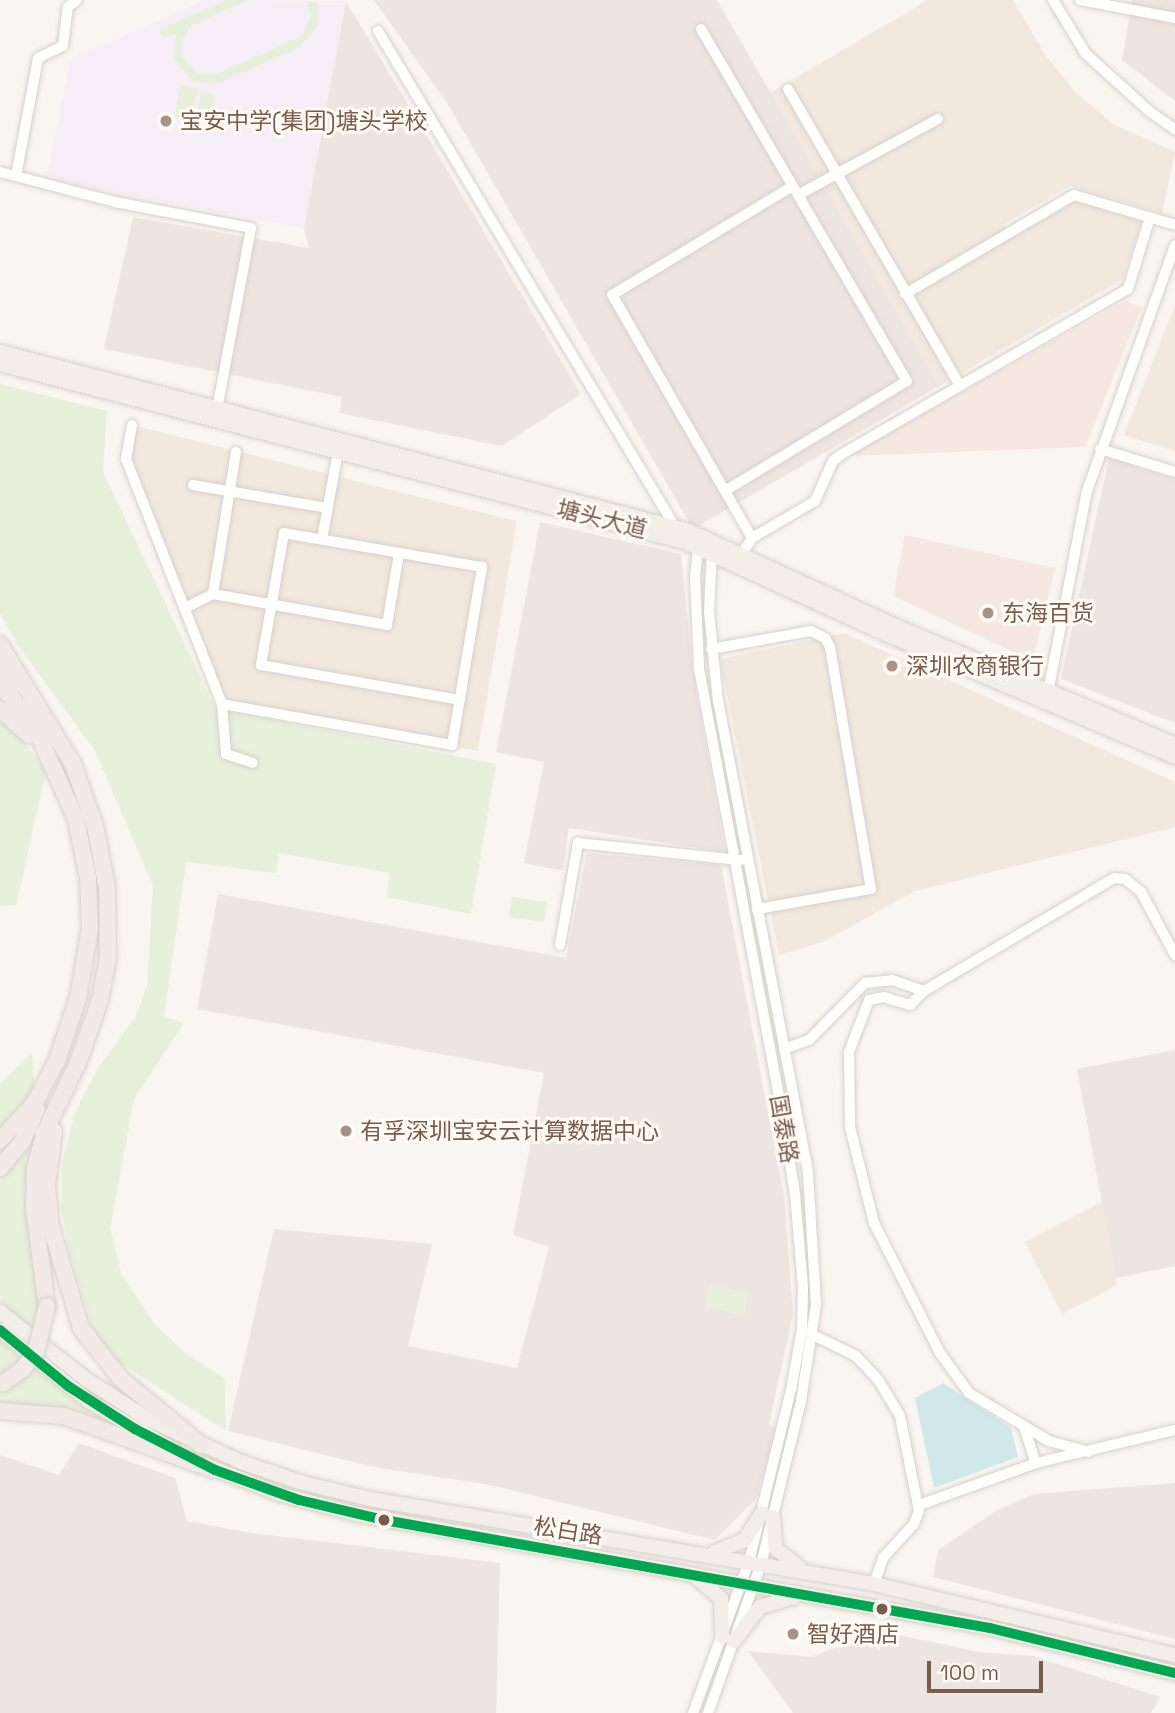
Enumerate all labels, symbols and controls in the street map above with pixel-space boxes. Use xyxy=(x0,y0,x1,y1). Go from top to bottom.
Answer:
place label: 宝安中学(集团)塘头学校 xyxy=(180,107,427,135)
marker: 宝安中学(集团)塘头学校 xyxy=(158,113,174,129)
street label: 塘头大道 xyxy=(554,494,650,544)
place label: 东海百货 xyxy=(1002,599,1094,627)
marker: 东海百货 xyxy=(980,605,996,621)
place label: 深圳农商银行 xyxy=(906,652,1044,680)
marker: 深圳农商银行 xyxy=(884,658,900,674)
street label: 国泰路 xyxy=(764,1093,804,1165)
place label: 有孚深圳宝安云计算数据中心 xyxy=(360,1117,659,1145)
marker: 有孚深圳宝安云计算数据中心 xyxy=(338,1123,354,1139)
street label: 松白路 xyxy=(532,1512,604,1550)
unlabelled marker xyxy=(377,1513,391,1527)
unlabelled marker xyxy=(875,1602,889,1616)
place label: 智好酒店 xyxy=(807,1620,899,1648)
marker: 智好酒店 xyxy=(785,1626,801,1642)
scale bar xyxy=(930,1646,1046,1690)
text: 100 m xyxy=(940,1659,999,1686)

